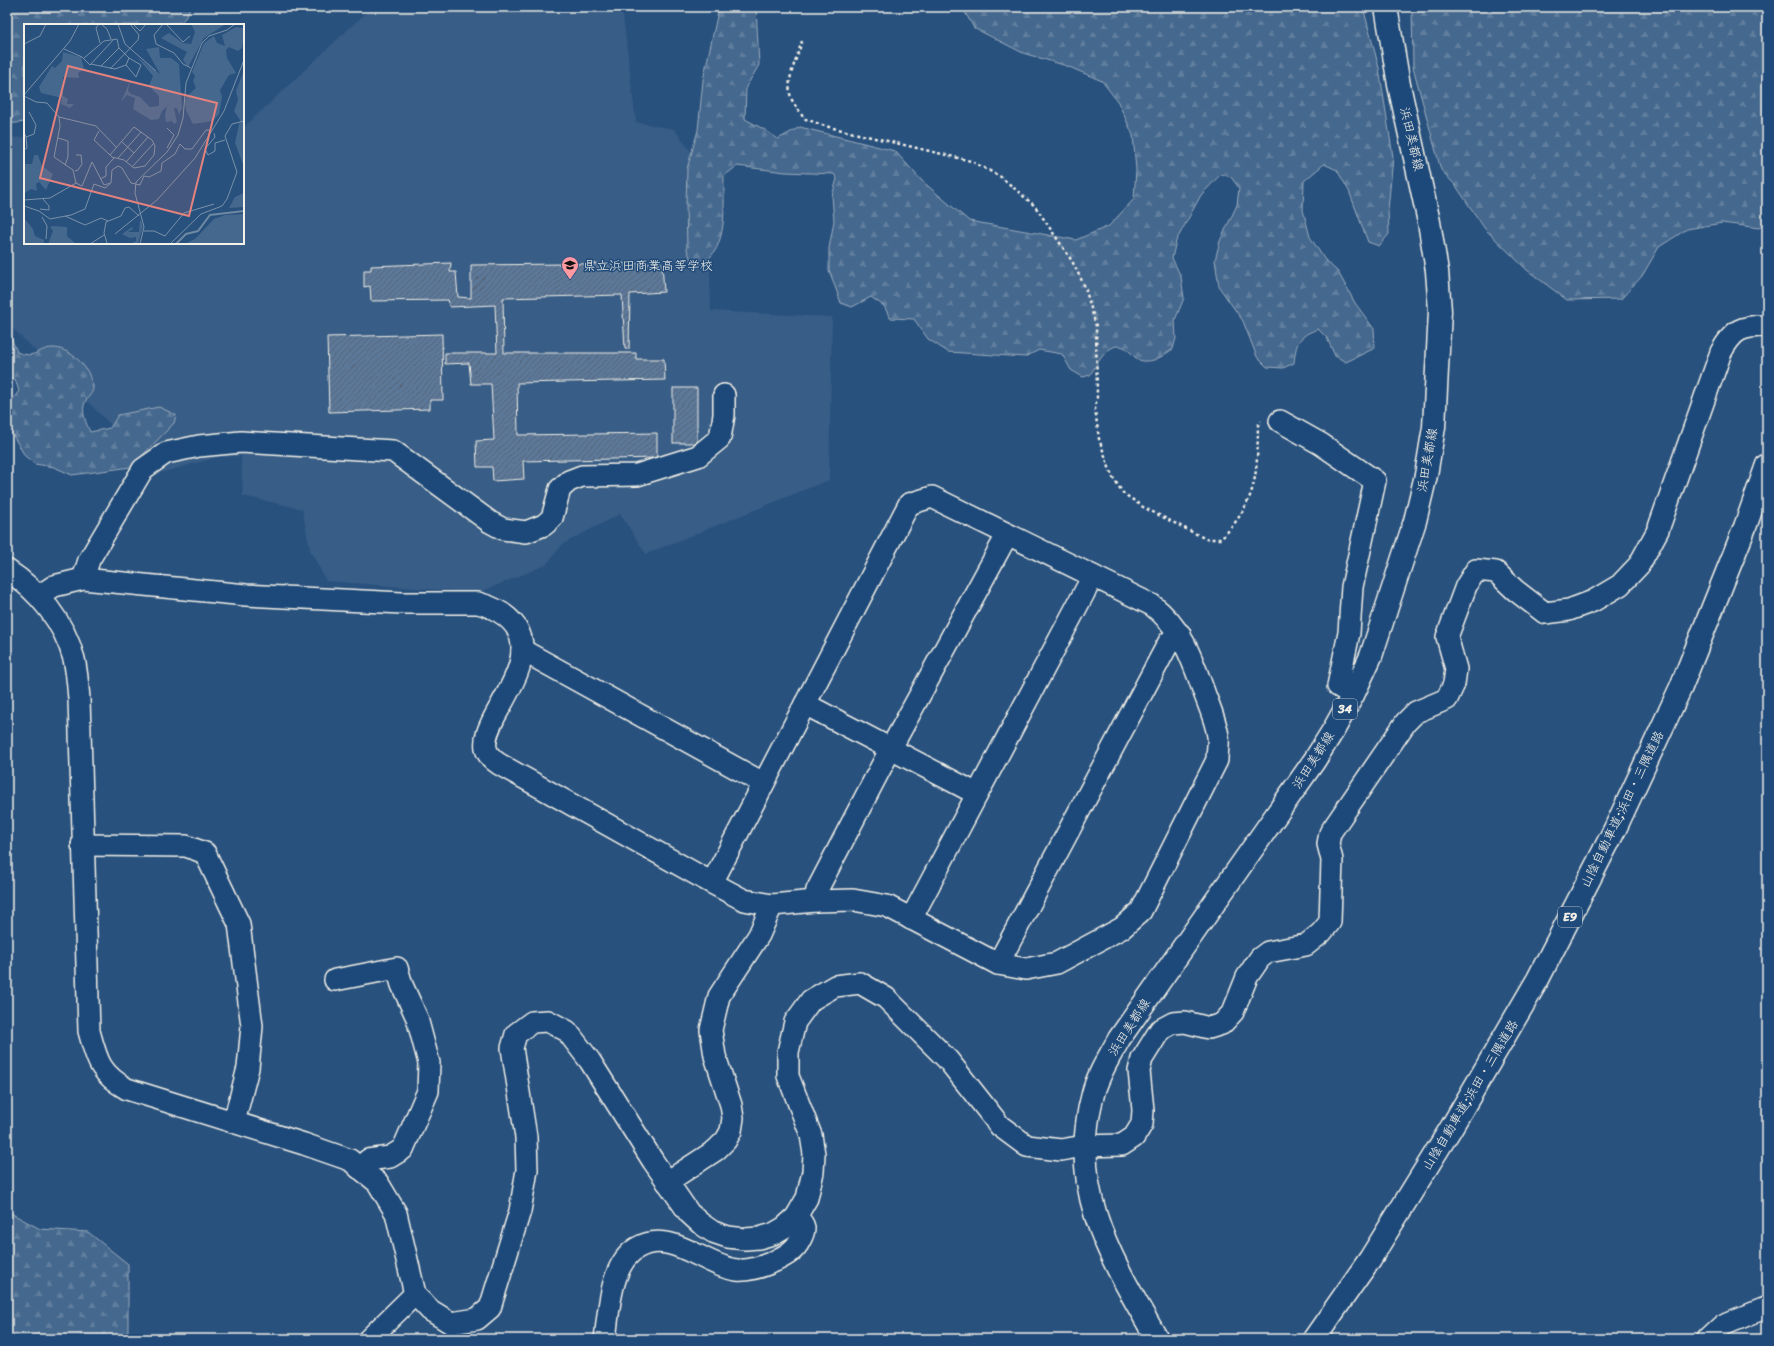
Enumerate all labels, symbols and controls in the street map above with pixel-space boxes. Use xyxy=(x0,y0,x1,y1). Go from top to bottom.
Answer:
inset map xyxy=(24,24,244,244)
street label: 浜田美都線 xyxy=(1393,105,1431,174)
place label: 県立浜田商業高等学校 xyxy=(583,254,713,277)
school or university icon: 県立浜田商業高等学校 xyxy=(560,255,580,280)
street label: 浜田美都線 xyxy=(1410,425,1444,494)
road number: 34 xyxy=(1333,699,1357,719)
street label: 浜田美都線 xyxy=(1286,726,1341,794)
street label: 山陰自動車道;浜田・三隅道路 xyxy=(1574,726,1670,892)
road number: E9 xyxy=(1558,907,1582,927)
street label: 浜田美都線 xyxy=(1102,993,1157,1061)
street label: 山陰自動車道;浜田・三隅道路 xyxy=(1416,1015,1524,1175)

